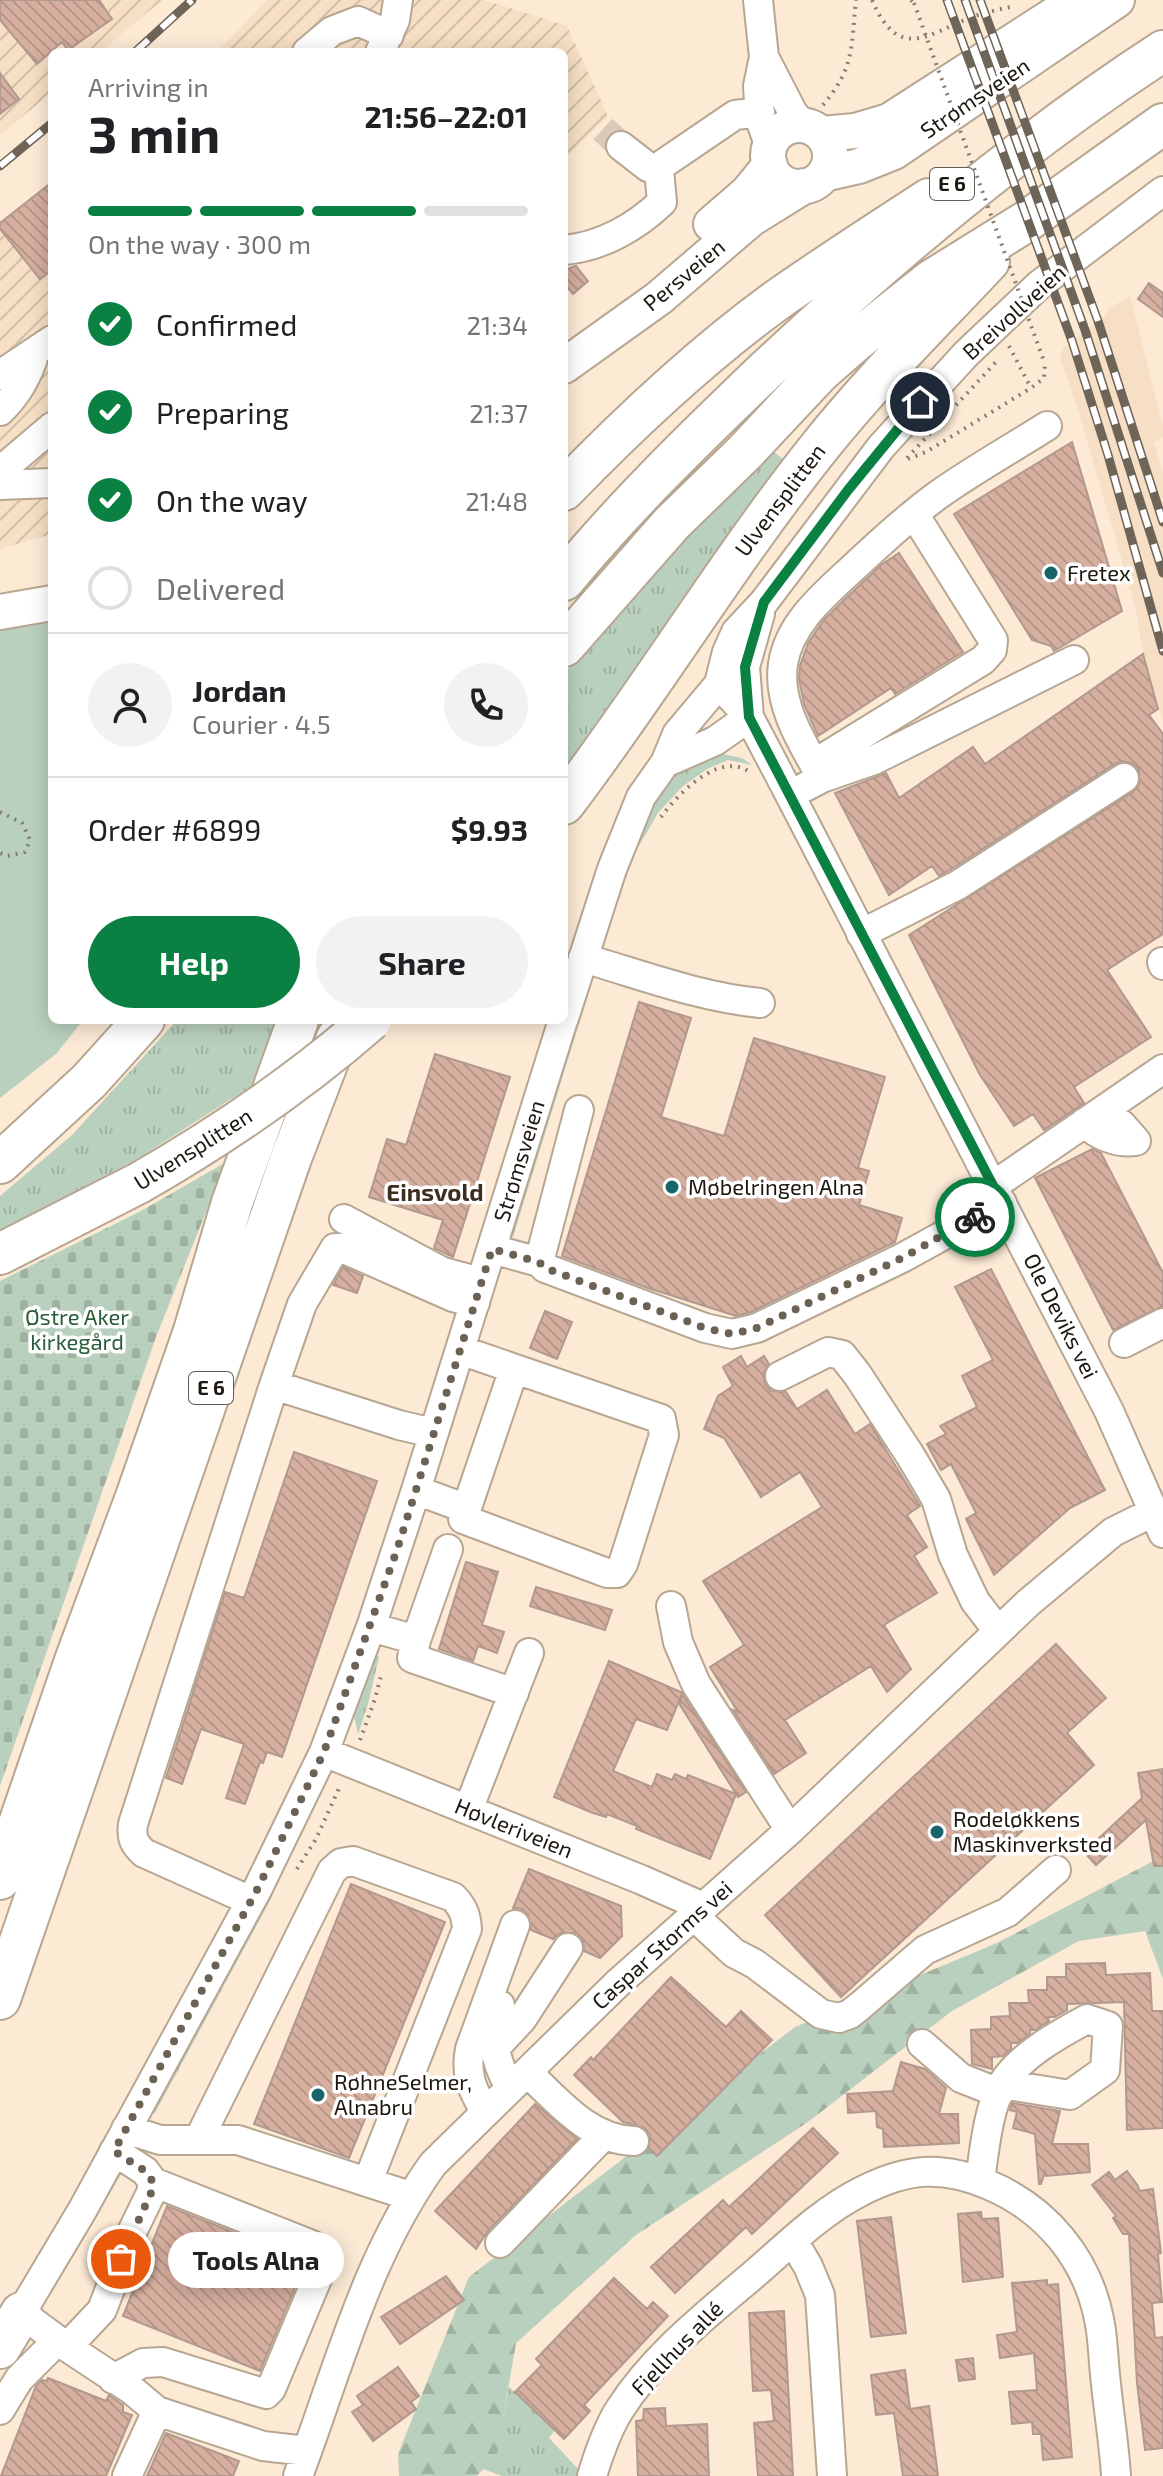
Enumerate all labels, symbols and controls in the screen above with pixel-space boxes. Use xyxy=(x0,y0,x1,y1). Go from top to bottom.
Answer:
street label: Strømsveien xyxy=(915,51,1034,143)
text: Arriving in xyxy=(88,71,209,102)
text: 21:56–22:01 xyxy=(364,98,528,134)
text: 3 min xyxy=(88,101,220,163)
road number: E 6 xyxy=(930,168,974,200)
text: On the way · 300 m xyxy=(88,228,311,259)
street label: Persveien xyxy=(637,233,729,316)
street label: Breivollveien xyxy=(957,258,1070,364)
icon: check xyxy=(88,302,132,346)
text: Confirmed xyxy=(156,306,297,342)
text: 21:34 xyxy=(466,309,528,340)
pin xyxy=(886,368,954,436)
icon: home xyxy=(898,380,942,424)
icon: check xyxy=(88,390,132,434)
text: Preparing xyxy=(156,394,289,430)
text: 21:37 xyxy=(469,397,528,428)
street label: Ulvensplitten xyxy=(728,438,830,561)
icon: check xyxy=(88,478,132,522)
text: On the way xyxy=(156,482,308,518)
text: 21:48 xyxy=(465,485,528,516)
place label: Fretex xyxy=(1067,559,1131,585)
marker: Fretex xyxy=(1042,564,1060,582)
text: Delivered xyxy=(156,570,285,606)
button: person xyxy=(88,663,172,747)
button: phone xyxy=(444,663,528,747)
text: Jordan xyxy=(192,672,287,708)
text: Courier · 4.5 xyxy=(192,708,331,739)
text: Order #6899 xyxy=(88,811,261,847)
text: $9.93 xyxy=(451,811,528,847)
button: Help xyxy=(88,916,300,1008)
button: Share xyxy=(316,916,528,1008)
street label: Strømsveien xyxy=(487,1097,549,1225)
street label: Ulvensplitten xyxy=(129,1102,256,1195)
place label: Møbelringen Alna xyxy=(688,1173,864,1199)
district label: Einsvold xyxy=(386,1177,484,1206)
courier xyxy=(935,1177,1015,1257)
marker: Møbelringen Alna xyxy=(663,1178,681,1196)
icon: bike xyxy=(953,1195,997,1239)
street label: Ole Deviks vei xyxy=(1019,1249,1105,1382)
park label: Østre Aker kirkegård xyxy=(25,1303,129,1354)
road number: E 6 xyxy=(189,1372,233,1404)
street label: Høvleriveien xyxy=(452,1792,577,1863)
place label: Rodeløkkens Maskinverksted xyxy=(953,1805,1112,1856)
marker: Rodeløkkens Maskinverksted xyxy=(928,1823,946,1841)
street label: Caspar Storms vei xyxy=(586,1875,737,2014)
place label: RøhneSelmer, Alnabru xyxy=(334,2068,472,2119)
marker: RøhneSelmer, Alnabru xyxy=(309,2086,327,2104)
pin xyxy=(87,2225,155,2293)
callout: Tools Alna xyxy=(169,2231,345,2287)
icon: bag xyxy=(99,2237,143,2281)
text: Tools Alna xyxy=(192,2244,320,2275)
street label: Fjellhus allé xyxy=(625,2295,728,2400)

